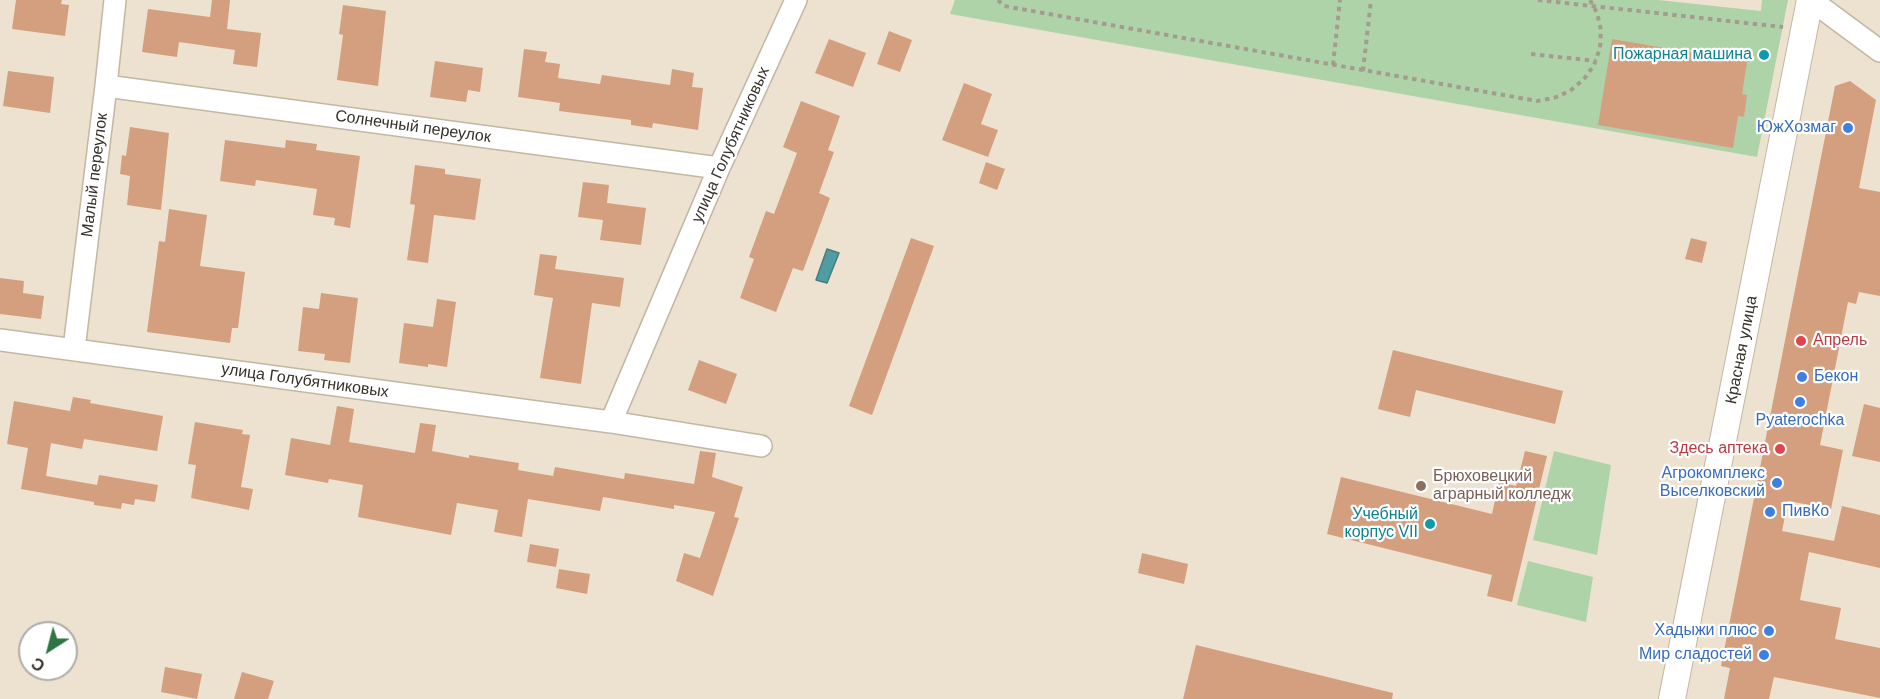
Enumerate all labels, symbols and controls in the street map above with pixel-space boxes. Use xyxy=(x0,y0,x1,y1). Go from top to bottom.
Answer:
place label: Пожарная машина xyxy=(1613,45,1752,65)
marker: Пожарная машина xyxy=(1757,48,1771,62)
street label: улица Голубятниковых xyxy=(688,64,774,226)
street label: Солнечный переулок xyxy=(334,107,492,147)
street label: Малый переулок xyxy=(78,112,112,238)
place label: ЮжХозмаг xyxy=(1757,118,1836,138)
marker: ЮжХозмаг xyxy=(1841,121,1855,135)
street label: Красная улица xyxy=(1722,294,1762,406)
place label: Апрель xyxy=(1813,331,1867,351)
marker: Апрель xyxy=(1794,334,1808,348)
street label: улица Голубятниковых xyxy=(220,360,390,402)
place label: Бекон xyxy=(1814,367,1858,387)
marker: Бекон xyxy=(1795,370,1809,384)
marker: Pyaterochka xyxy=(1793,395,1807,409)
place label: Pyaterochka xyxy=(1756,411,1844,431)
place label: Здесь аптека xyxy=(1669,439,1768,459)
marker: Здесь аптека xyxy=(1773,442,1787,456)
place label: Агрокомплекс Выселковский xyxy=(1660,464,1765,502)
place label: Брюховецкий аграрный колледж xyxy=(1433,467,1571,505)
marker: Агрокомплекс Выселковский xyxy=(1770,476,1784,490)
marker: Брюховецкий аграрный колледж xyxy=(1414,479,1428,493)
place label: ПивКо xyxy=(1782,502,1829,522)
place label: Учебный корпус VII xyxy=(1345,505,1418,543)
marker: ПивКо xyxy=(1763,505,1777,519)
marker: Учебный корпус VII xyxy=(1423,517,1437,531)
north arrow xyxy=(18,621,78,681)
place label: Хадыжи плюс xyxy=(1655,621,1757,641)
marker: Хадыжи плюс xyxy=(1762,624,1776,638)
place label: Мир сладостей xyxy=(1639,645,1752,665)
marker: Мир сладостей xyxy=(1757,648,1771,662)
text: С xyxy=(29,654,48,675)

